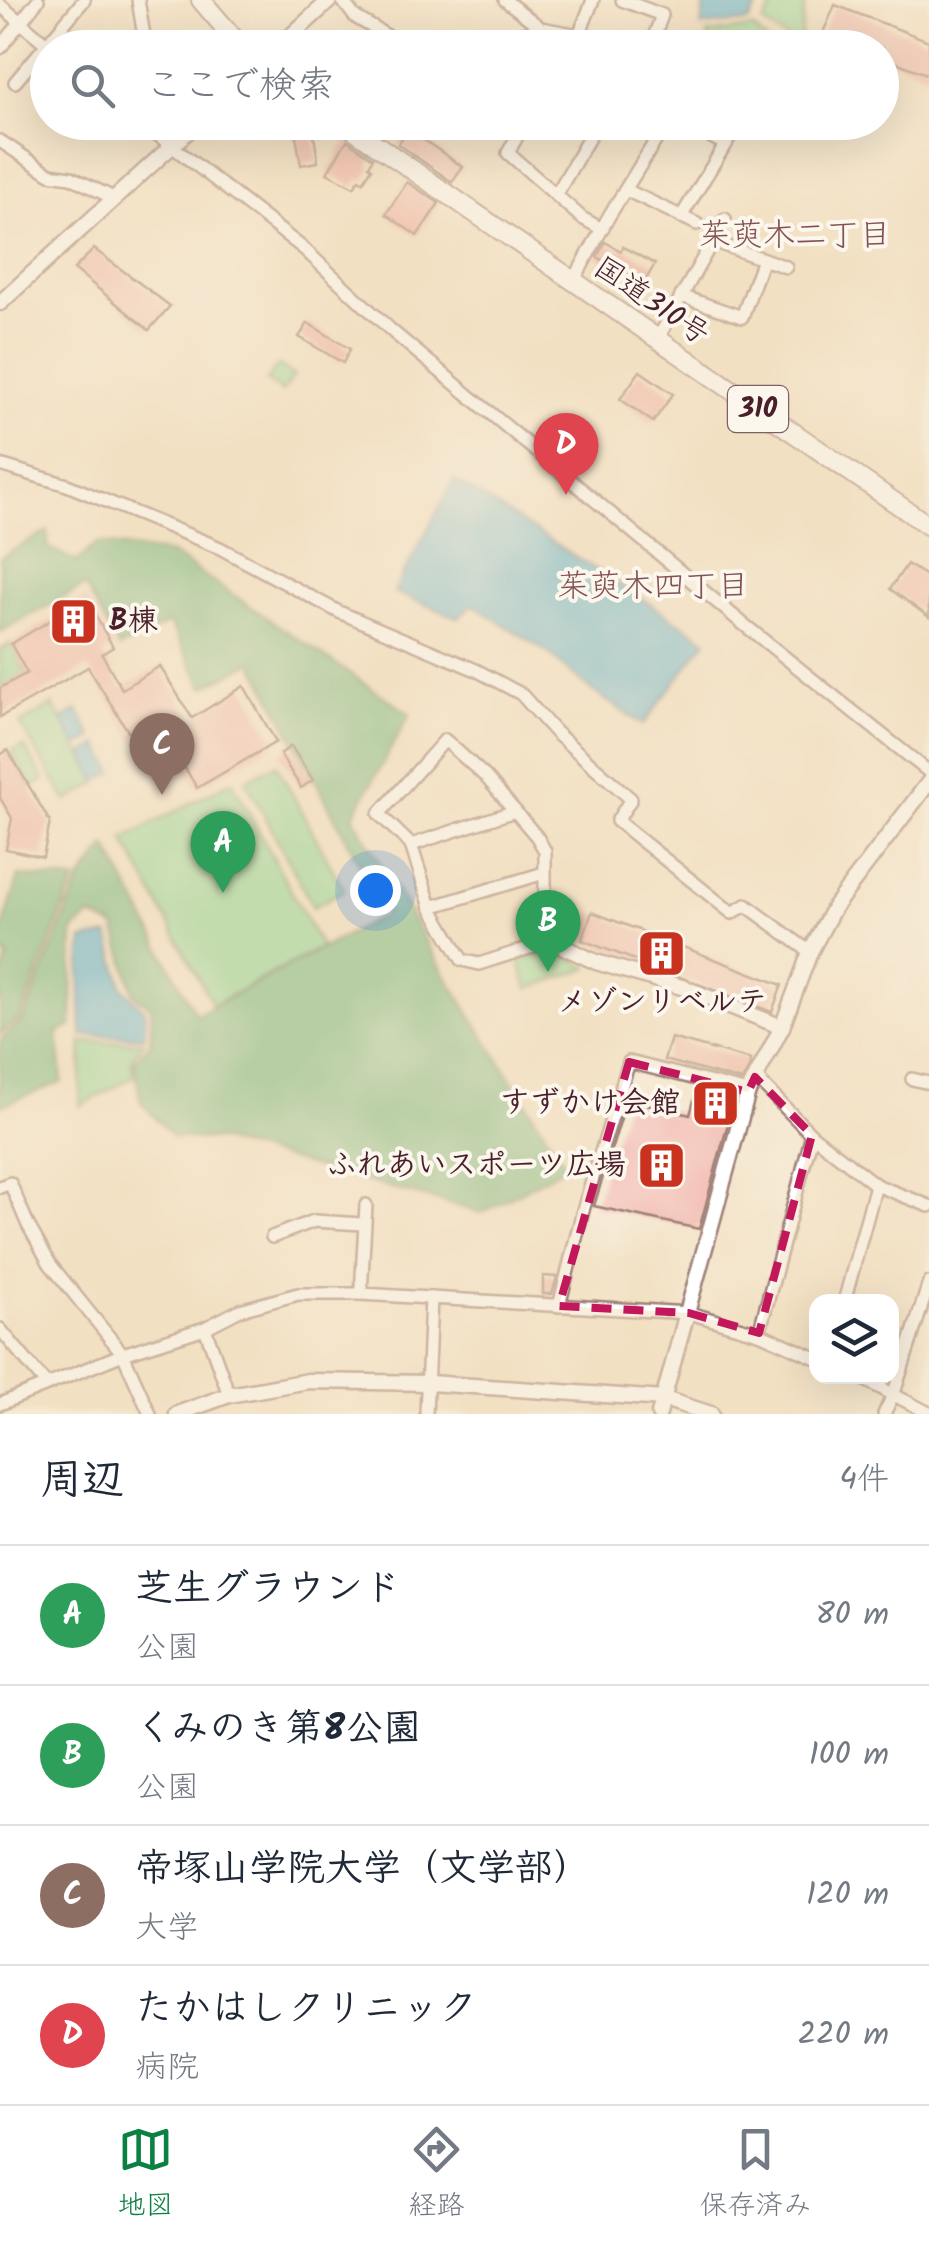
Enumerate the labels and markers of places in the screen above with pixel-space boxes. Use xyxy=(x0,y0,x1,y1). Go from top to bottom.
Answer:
pin: D xyxy=(534,412,598,495)
building icon: B棟 xyxy=(48,596,100,648)
place label: B棟 xyxy=(109,598,158,646)
pin: C xyxy=(130,712,194,795)
pin: A xyxy=(190,810,256,893)
pin: B xyxy=(516,890,580,972)
building icon: メゾンリベルテ xyxy=(636,928,688,980)
place label: メゾンリベルテ xyxy=(557,979,767,1027)
building icon: すずかけ会館 xyxy=(689,1078,741,1130)
place label: すずかけ会館 xyxy=(500,1080,680,1128)
building icon: ふれあいスポーツ広場 xyxy=(635,1140,687,1192)
place label: ふれあいスポーツ広場 xyxy=(327,1142,626,1190)

